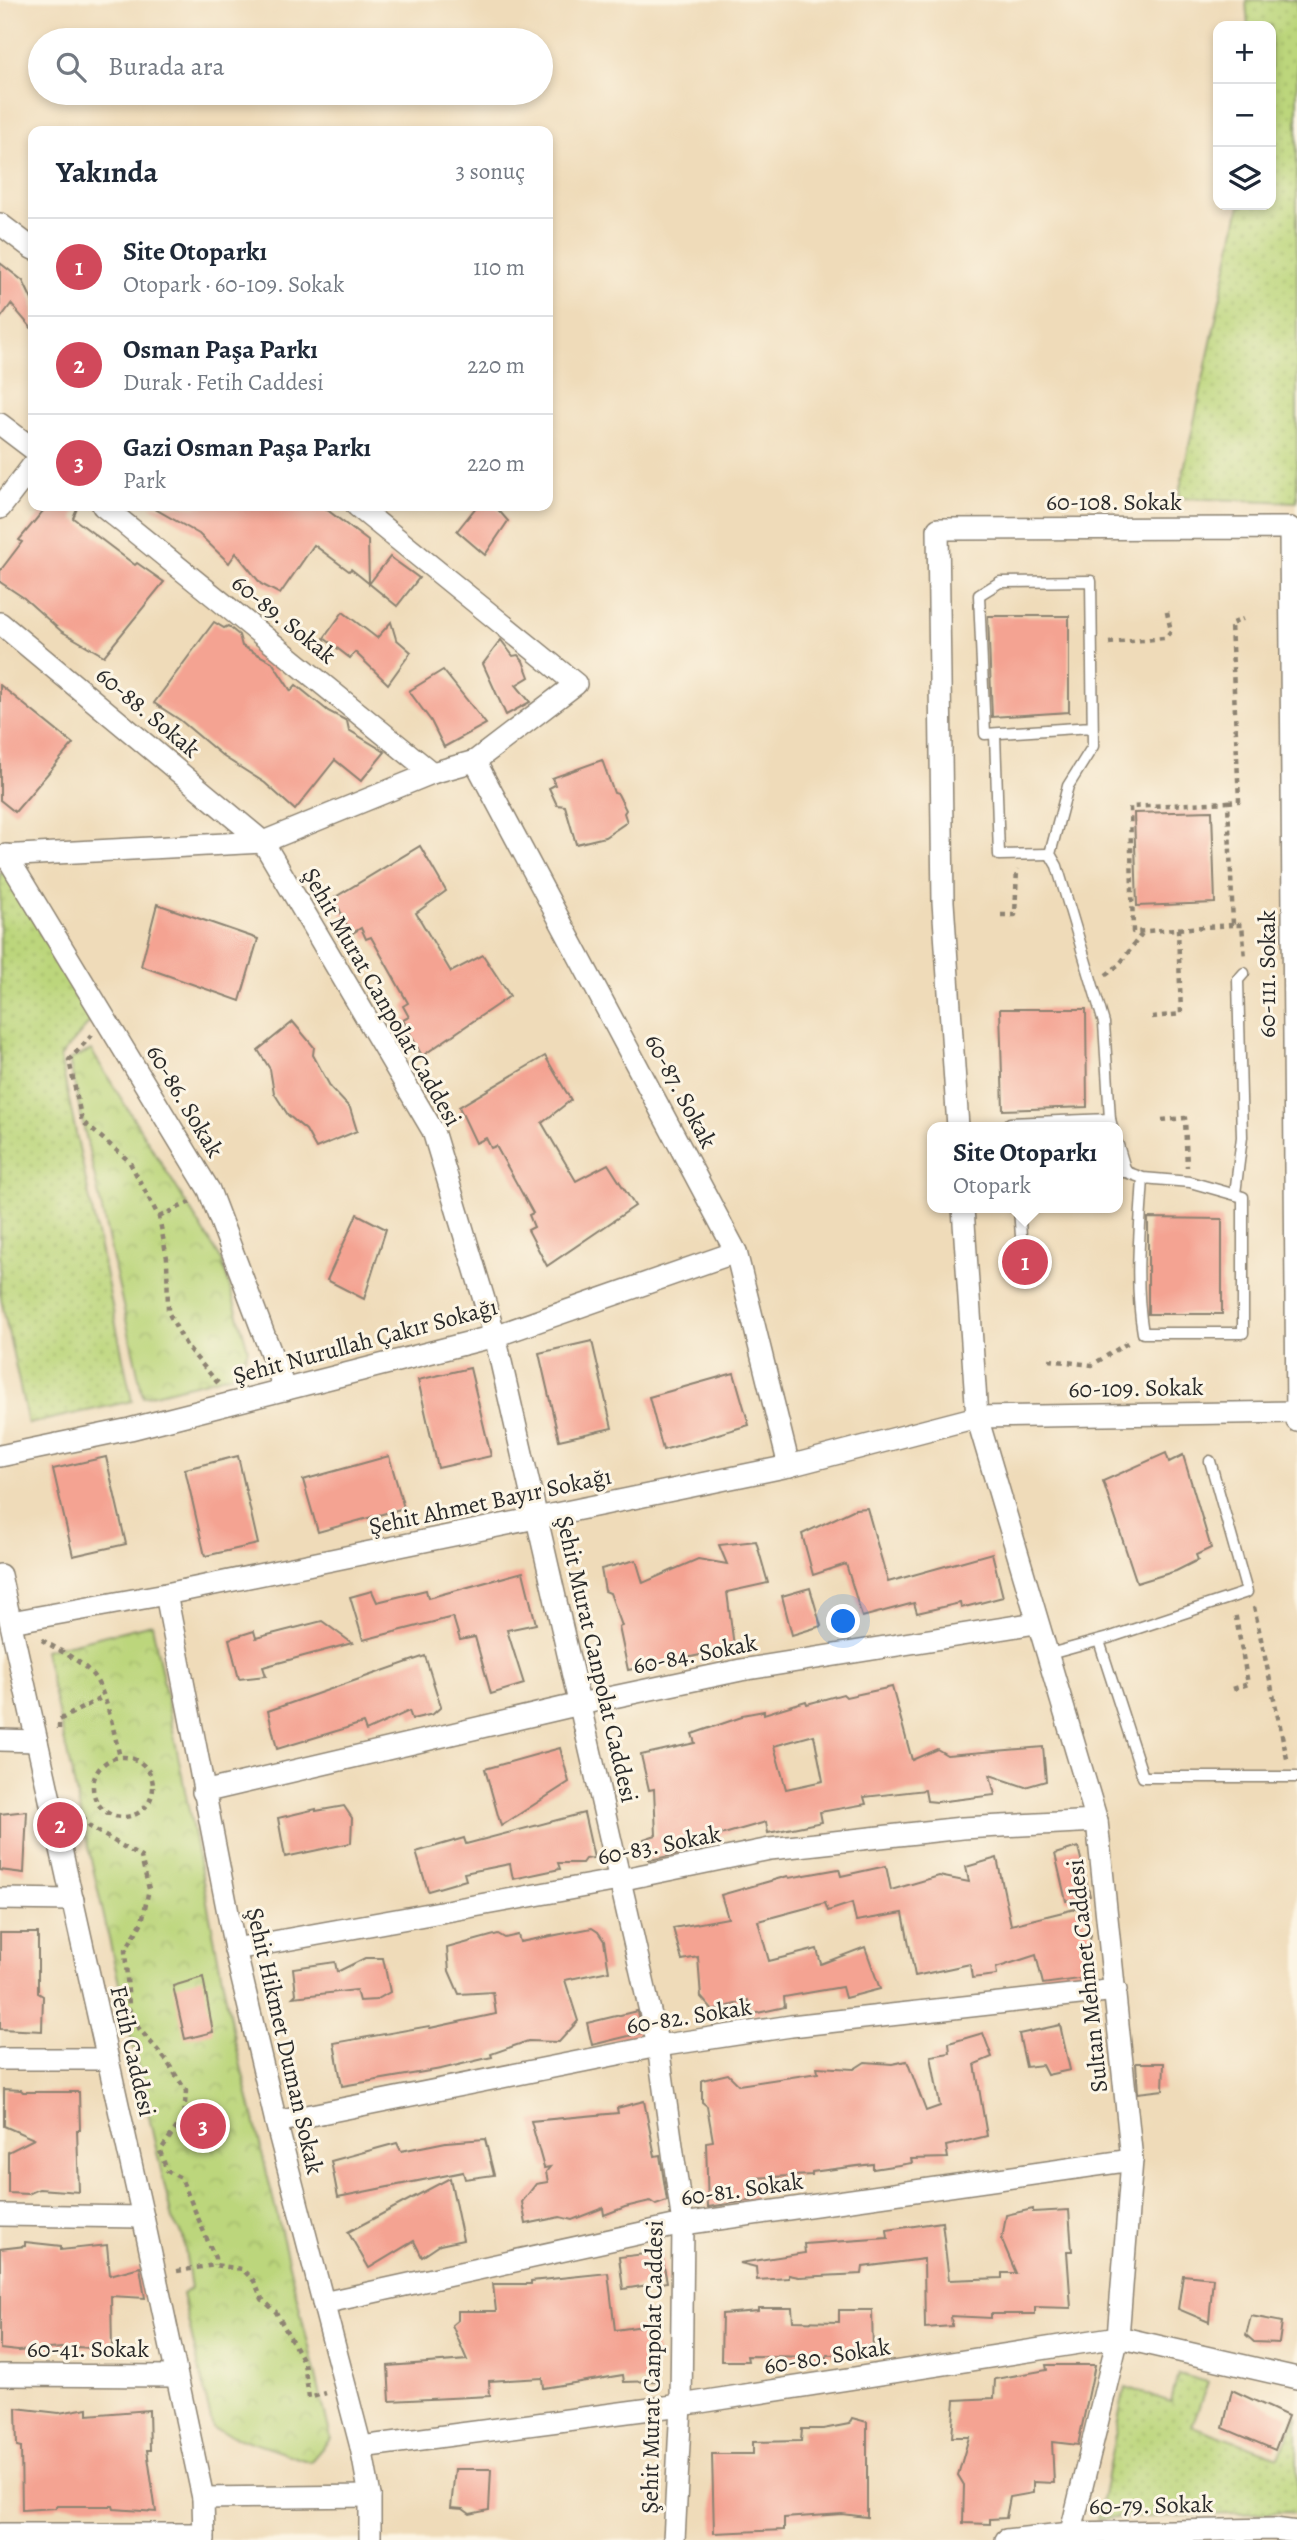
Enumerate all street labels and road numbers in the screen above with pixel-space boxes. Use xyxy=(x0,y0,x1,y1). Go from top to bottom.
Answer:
street label: 60-108. Sokak xyxy=(1046,486,1182,518)
street label: 60-89. Sokak xyxy=(225,567,343,671)
street label: 60-88. Sokak xyxy=(89,659,207,765)
street label: Şehit Murat Canpolat Caddesi xyxy=(295,862,469,1132)
street label: 60-111. Sokak xyxy=(1251,910,1283,1038)
street label: 60-87. Sokak xyxy=(638,1028,725,1154)
street label: 60-86. Sokak xyxy=(139,1039,231,1163)
street label: Şehit Nurullah Çakır Sokağı xyxy=(229,1290,501,1392)
street label: 60-109. Sokak xyxy=(1068,1371,1204,1405)
street label: Şehit Ahmet Bayır Sokağı xyxy=(366,1460,614,1542)
street label: Şehit Murat Canpolat Caddesi xyxy=(548,1512,646,1806)
street label: 60-84. Sokak xyxy=(630,1626,760,1682)
street label: 60-83. Sokak xyxy=(595,1817,723,1873)
street label: Sultan Mehmet Caddesi xyxy=(1059,1858,1115,2094)
street label: Şehit Hikmet Duman Sokak xyxy=(239,1904,331,2178)
street label: Fetih Caddesi xyxy=(102,1982,164,2120)
street label: 60-82. Sokak xyxy=(624,1990,754,2042)
street label: 60-81. Sokak xyxy=(679,2165,805,2213)
street label: Şehit Murat Canpolat Caddesi xyxy=(633,2220,671,2514)
street label: 60-80. Sokak xyxy=(761,2330,893,2382)
street label: 60-41. Sokak xyxy=(27,2333,149,2365)
street label: 60-79. Sokak xyxy=(1089,2488,1214,2522)

